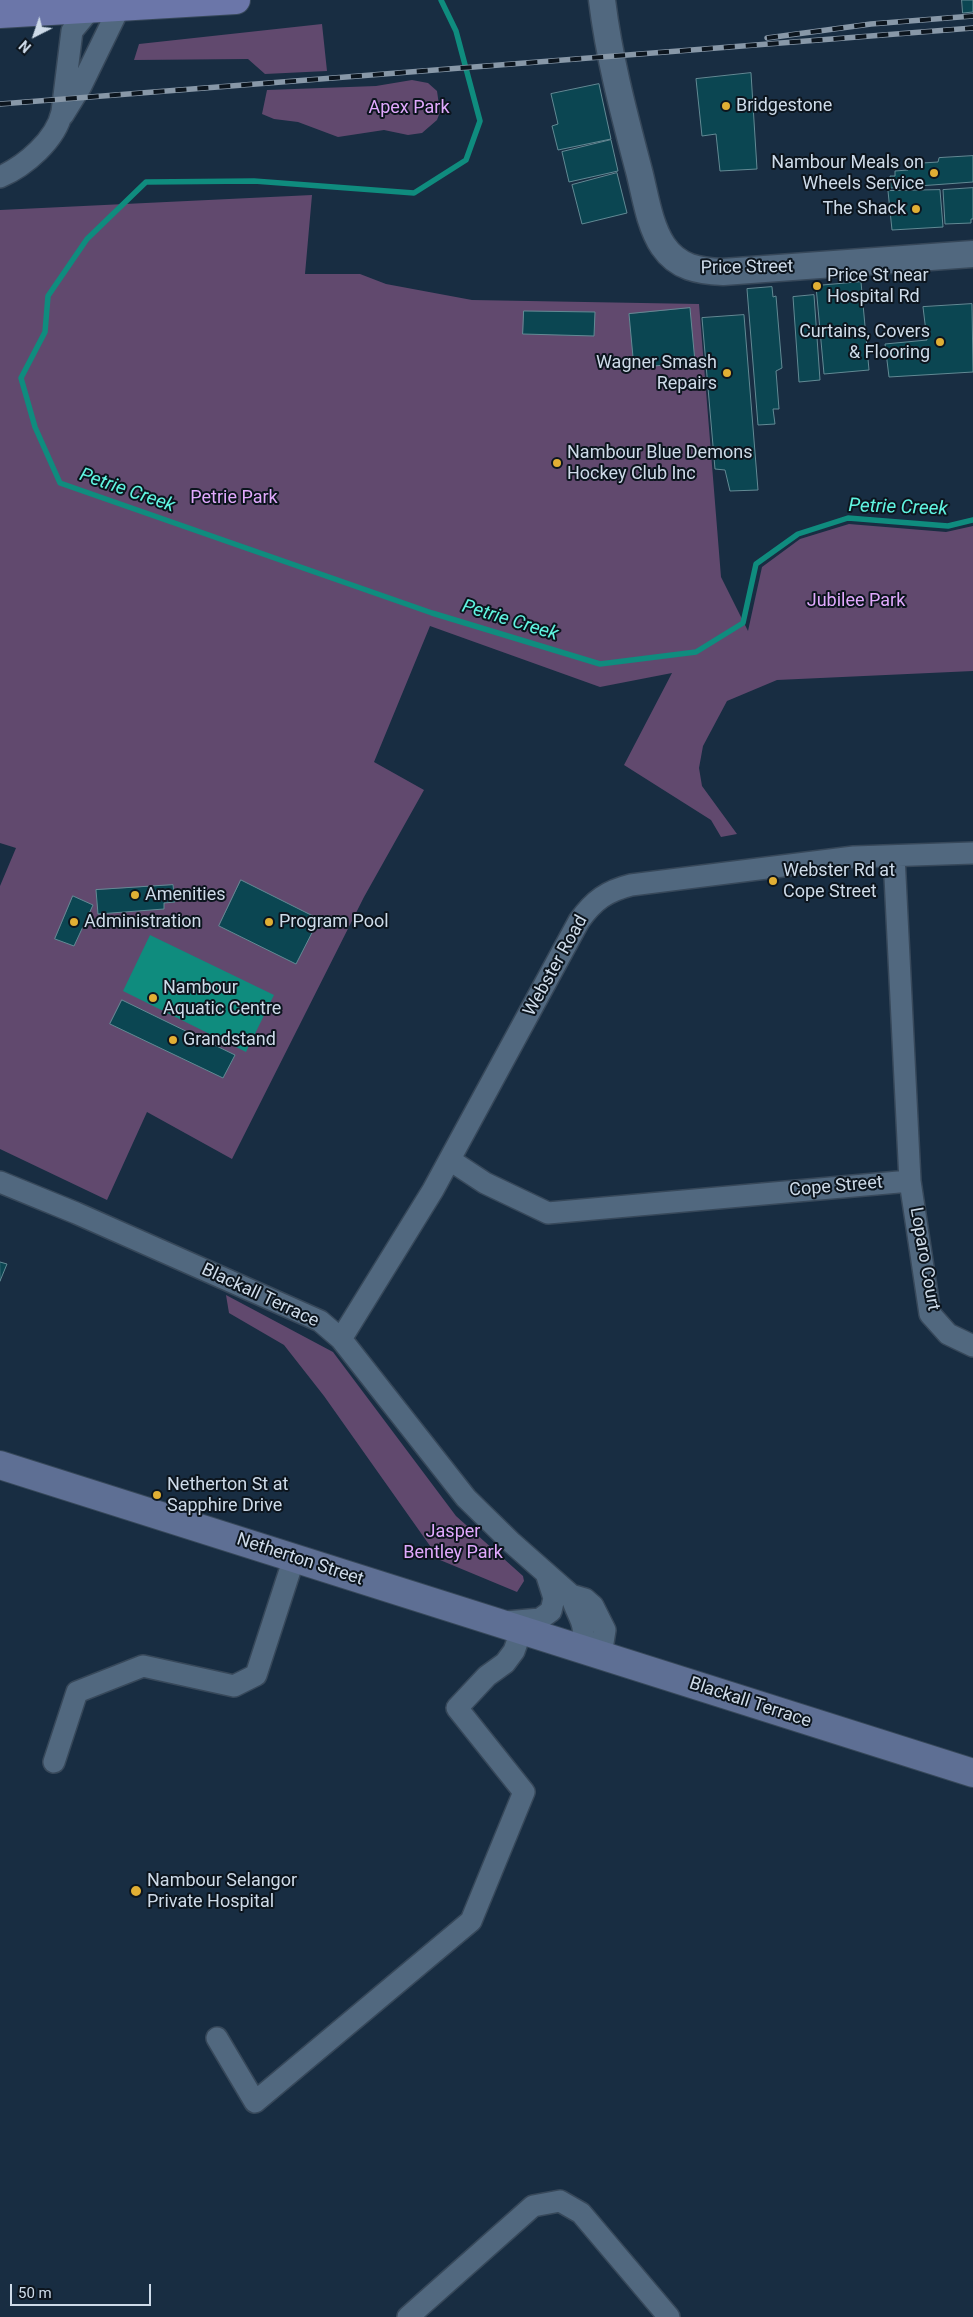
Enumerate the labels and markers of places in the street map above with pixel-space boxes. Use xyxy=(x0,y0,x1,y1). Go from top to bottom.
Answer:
place label: Bridgestone xyxy=(736,95,832,117)
marker: Bridgestone xyxy=(720,100,732,112)
place label: Nambour Meals on Wheels Service xyxy=(771,152,924,194)
marker: Nambour Meals on Wheels Service xyxy=(928,167,940,179)
place label: The Shack xyxy=(822,198,906,220)
marker: The Shack xyxy=(910,203,922,215)
place label: Price St near Hospital Rd xyxy=(827,265,929,308)
marker: Price St near Hospital Rd xyxy=(811,280,823,292)
place label: Curtains, Covers & Flooring xyxy=(799,321,930,364)
marker: Curtains, Covers & Flooring xyxy=(934,336,946,348)
place label: Wagner Smash Repairs xyxy=(596,352,717,394)
marker: Wagner Smash Repairs xyxy=(721,367,733,379)
place label: Nambour Blue Demons Hockey Club Inc xyxy=(567,442,752,484)
marker: Nambour Blue Demons Hockey Club Inc xyxy=(551,457,563,469)
place label: Webster Rd at Cope Street xyxy=(783,860,895,902)
marker: Webster Rd at Cope Street xyxy=(767,875,779,887)
place label: Amenities xyxy=(145,884,225,906)
marker: Amenities xyxy=(129,889,141,901)
place label: Administration xyxy=(84,911,202,933)
place label: Program Pool xyxy=(279,911,389,933)
marker: Administration xyxy=(68,916,80,928)
marker: Program Pool xyxy=(263,916,275,928)
place label: Nambour Aquatic Centre xyxy=(163,977,281,1020)
marker: Nambour Aquatic Centre xyxy=(147,992,159,1004)
place label: Grandstand xyxy=(183,1029,276,1051)
marker: Grandstand xyxy=(167,1034,179,1046)
place label: Netherton St at Sapphire Drive xyxy=(167,1474,288,1516)
marker: Netherton St at Sapphire Drive xyxy=(151,1489,163,1501)
place label: Nambour Selangor Private Hospital xyxy=(147,1870,297,1912)
marker: Nambour Selangor Private Hospital xyxy=(129,1884,143,1898)

